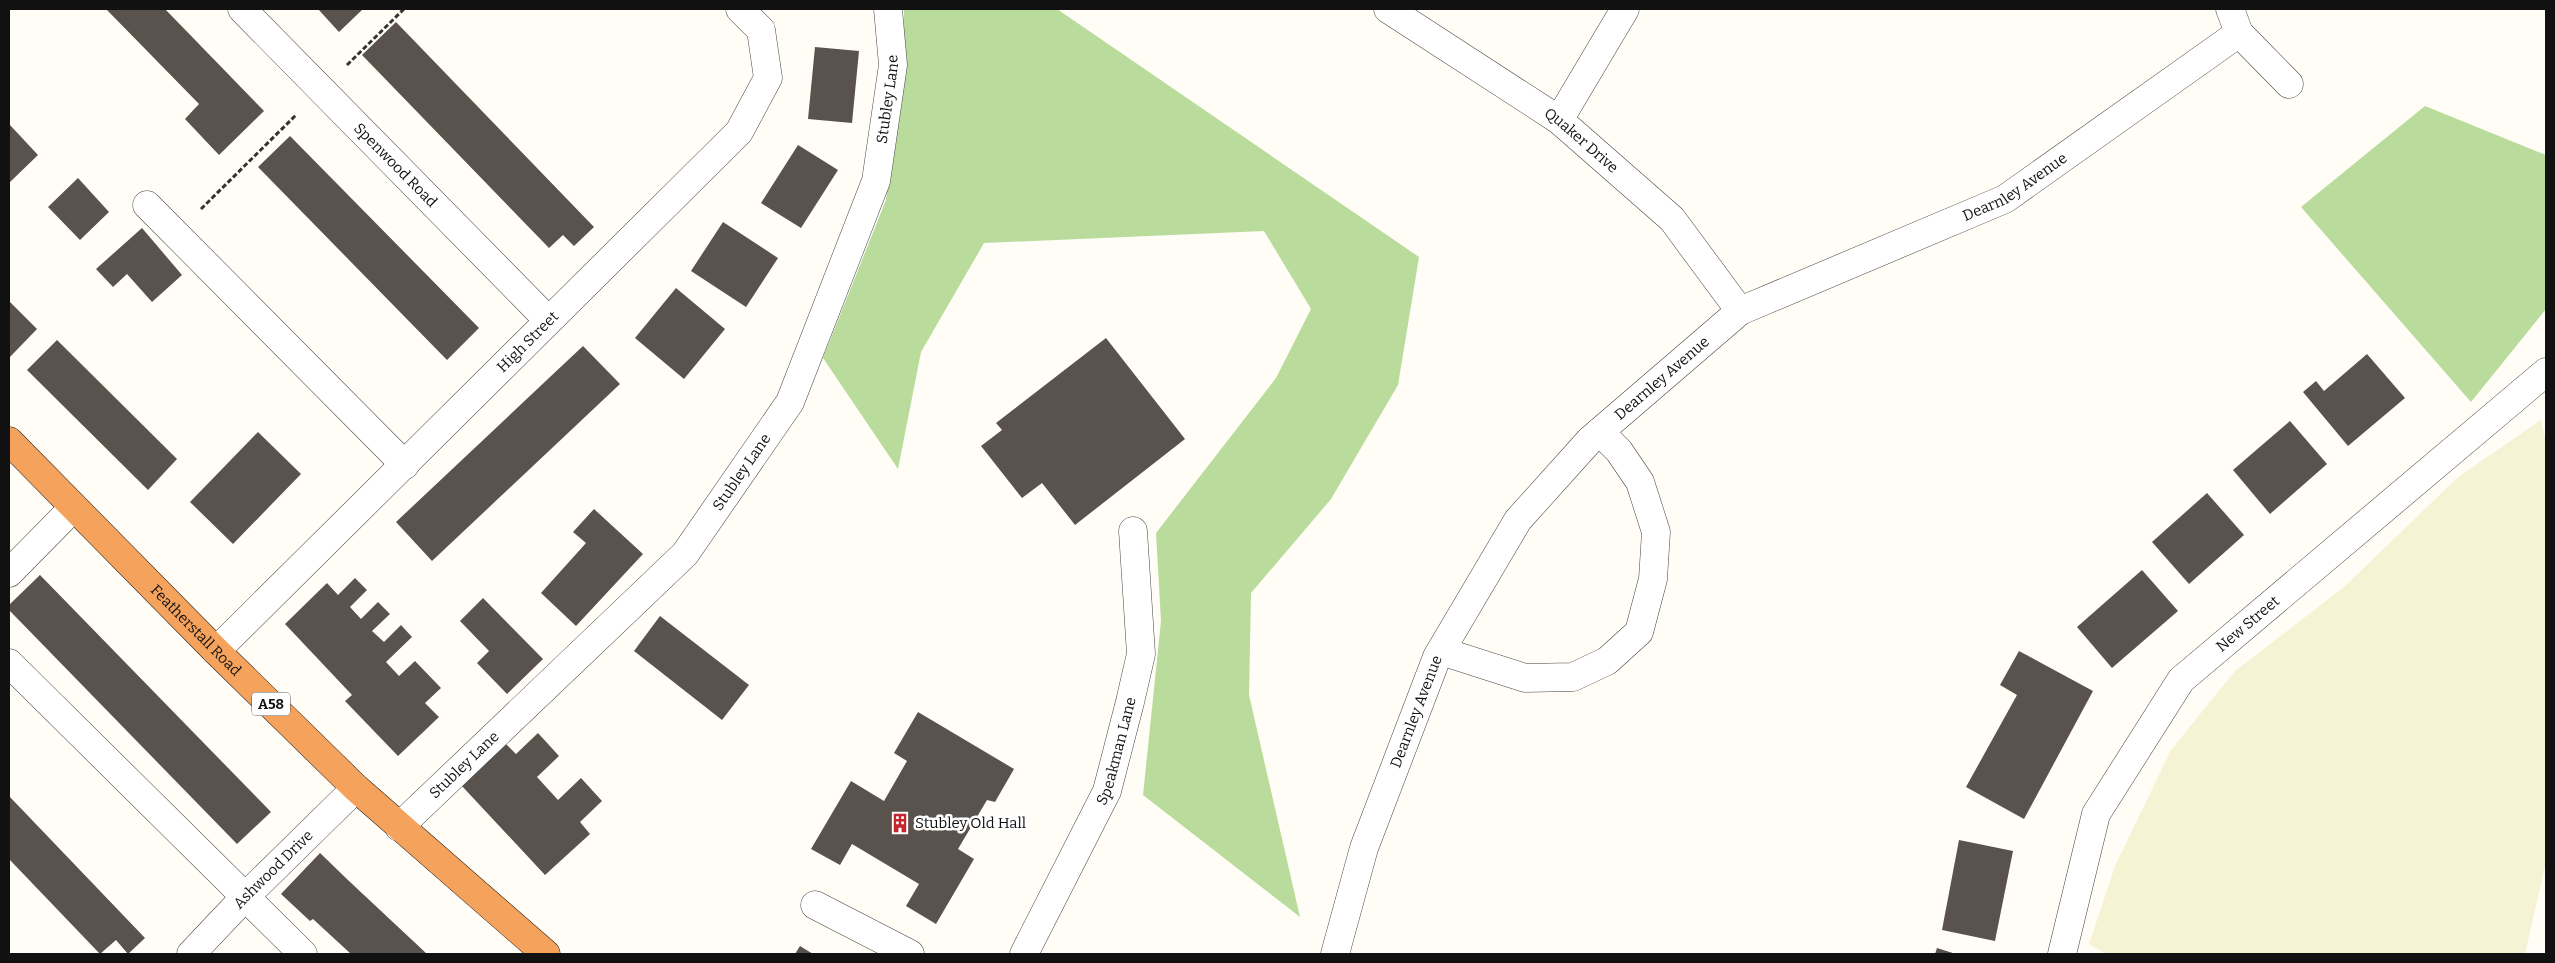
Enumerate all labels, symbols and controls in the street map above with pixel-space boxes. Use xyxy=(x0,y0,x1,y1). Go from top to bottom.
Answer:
street label: Stubley Lane xyxy=(873,54,902,145)
street label: Quaker Drive xyxy=(1541,104,1622,177)
street label: Spenwood Road xyxy=(350,119,441,211)
street label: Dearnley Avenue xyxy=(1960,149,2070,225)
street label: High Street xyxy=(493,307,563,376)
street label: Dearnley Avenue xyxy=(1611,333,1713,424)
street label: Stubley Lane xyxy=(709,430,774,514)
street label: Featherstall Road xyxy=(147,581,245,680)
street label: New Street xyxy=(2212,592,2283,655)
street label: Dearnley Avenue xyxy=(1387,653,1446,770)
road number: A58 xyxy=(252,692,290,716)
street label: Speakman Lane xyxy=(1092,695,1140,808)
street label: Stubley Lane xyxy=(426,727,503,802)
building icon: Stubley Old Hall xyxy=(889,812,911,834)
place label: Stubley Old Hall xyxy=(915,814,1026,832)
street label: Ashwood Drive xyxy=(230,826,317,912)

